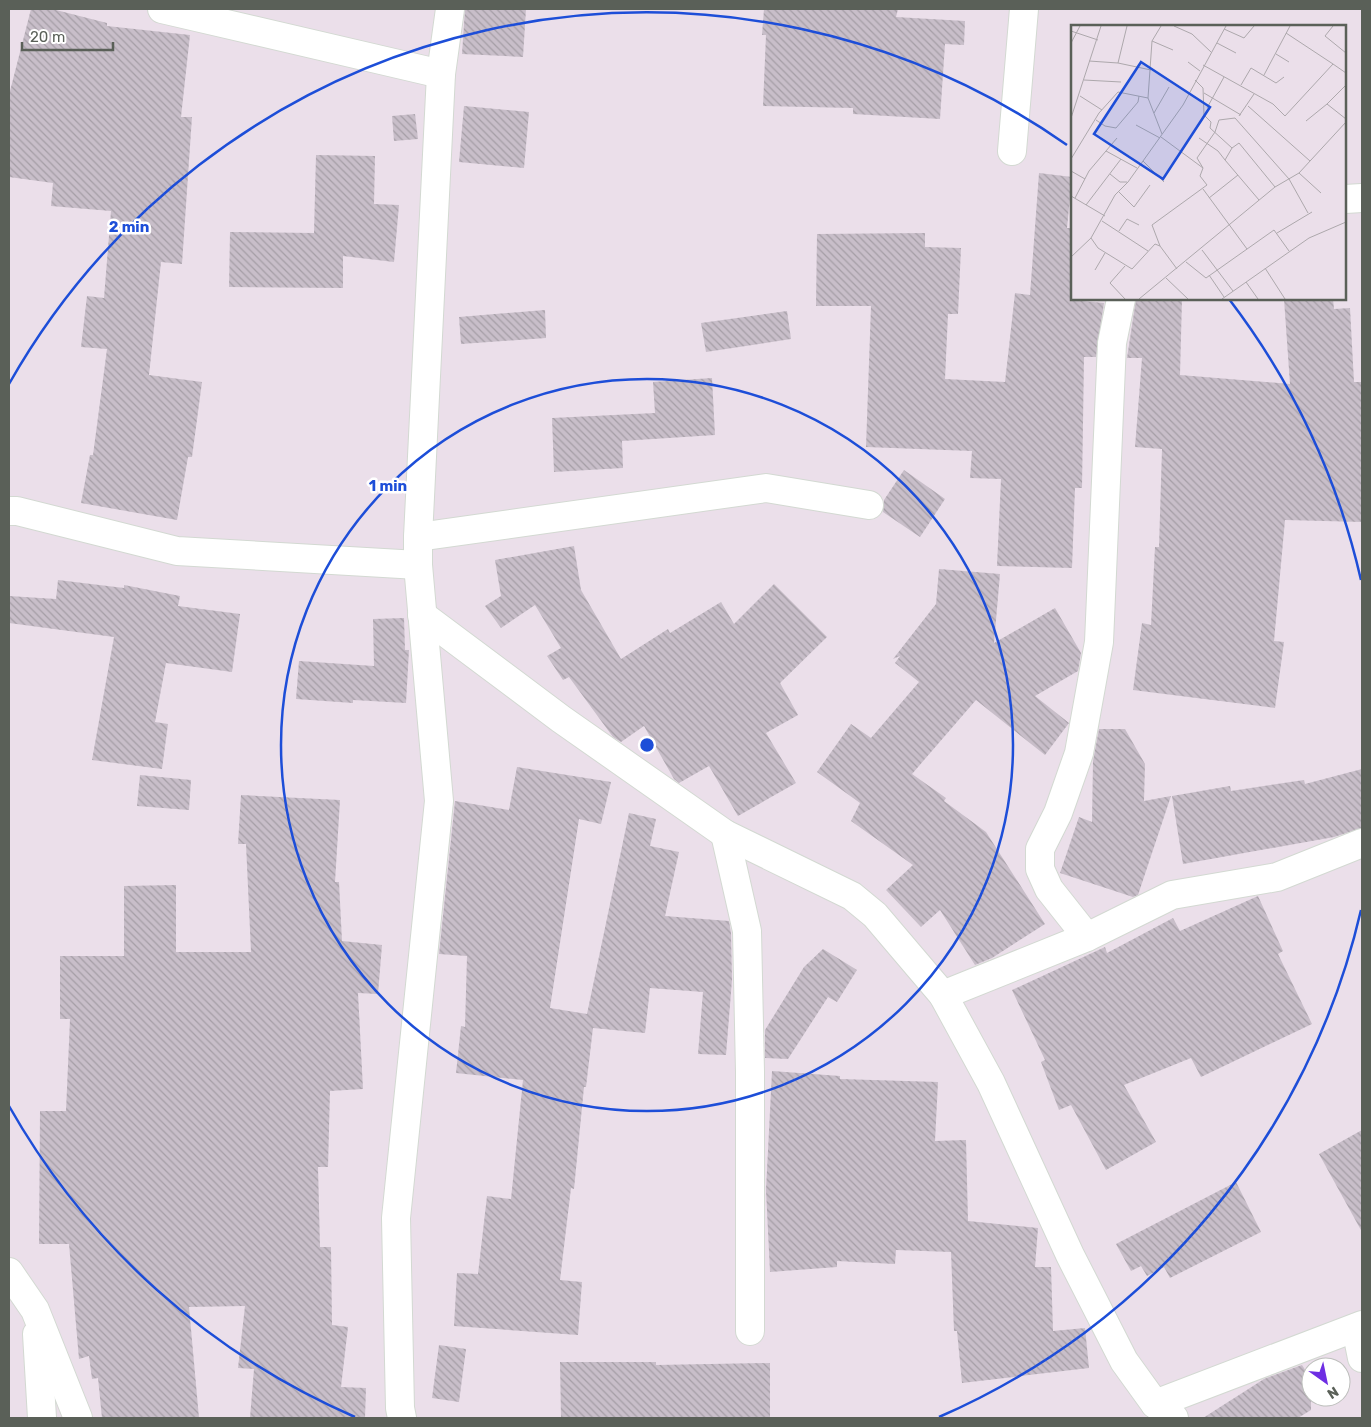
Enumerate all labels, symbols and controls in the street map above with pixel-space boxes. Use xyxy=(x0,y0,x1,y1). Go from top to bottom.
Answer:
scale bar xyxy=(22,20,114,52)
inset map xyxy=(1071,25,1346,300)
text: 20 m xyxy=(30,28,65,46)
text: 2 min xyxy=(109,218,149,236)
text: 1 min xyxy=(369,477,407,495)
centre of rings xyxy=(638,736,656,754)
north arrow xyxy=(1301,1357,1351,1407)
text: N xyxy=(1324,1383,1342,1402)

